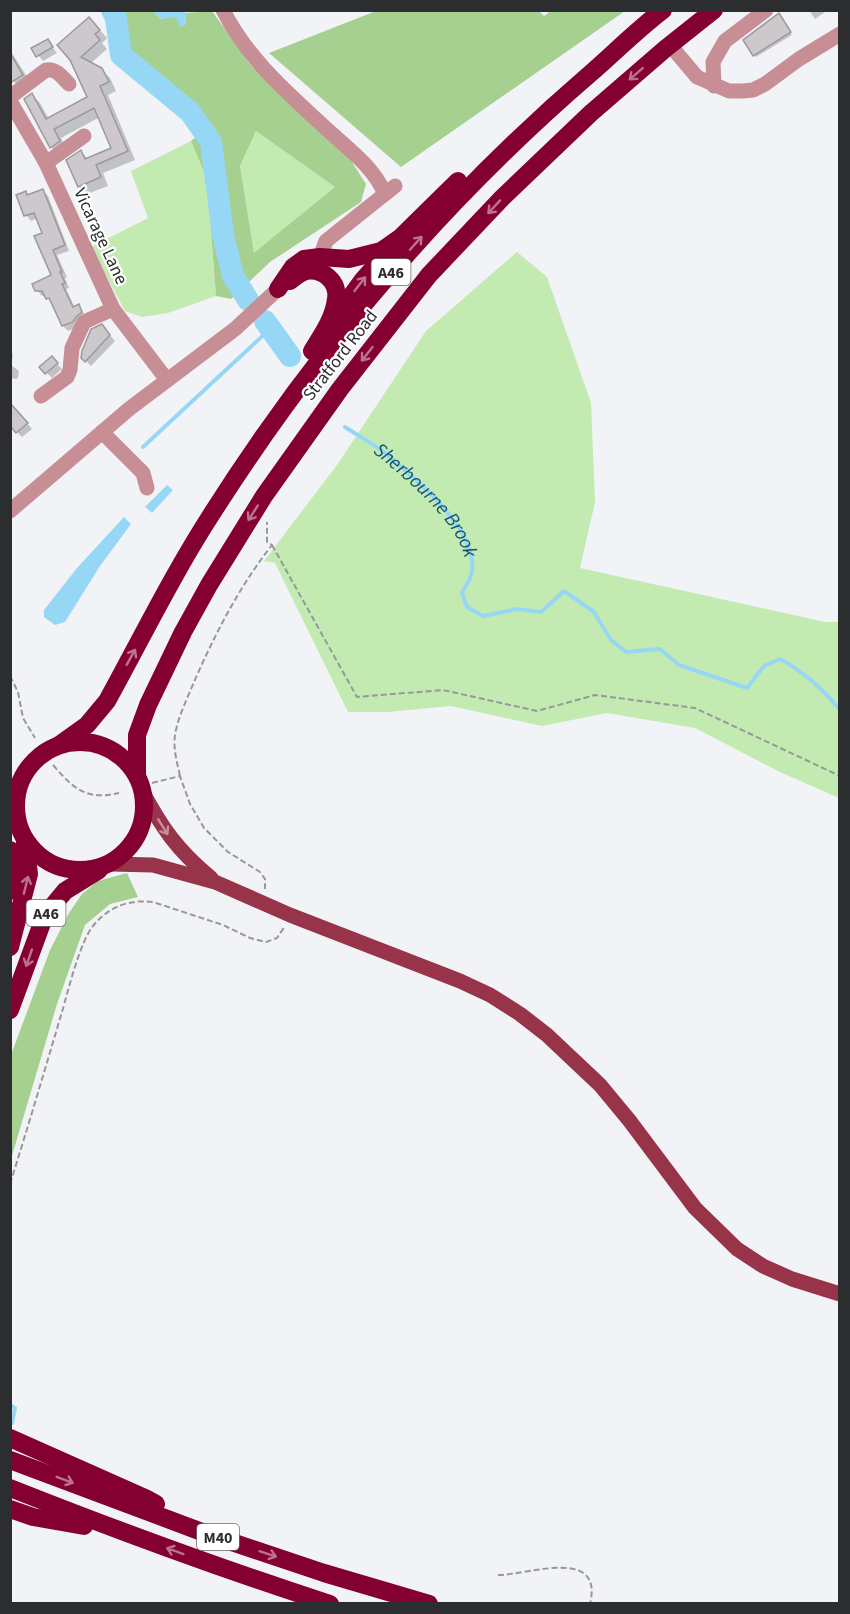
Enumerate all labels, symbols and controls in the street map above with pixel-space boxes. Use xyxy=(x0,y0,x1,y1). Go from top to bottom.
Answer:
one-way arrow xyxy=(629,67,644,81)
street label: Vicarage Lane xyxy=(67,184,134,289)
one-way arrow xyxy=(486,199,501,214)
one-way arrow xyxy=(408,236,423,251)
road number: A46 xyxy=(372,259,410,285)
one-way arrow xyxy=(353,276,366,292)
street label: Stratford Road xyxy=(297,305,384,406)
one-way arrow xyxy=(360,346,373,362)
water label: Sherbourne Brook xyxy=(368,436,484,561)
one-way arrow xyxy=(247,504,259,521)
one-way arrow xyxy=(125,649,137,666)
one-way arrow xyxy=(157,818,169,835)
one-way arrow xyxy=(21,876,33,895)
road number: A46 xyxy=(26,900,66,926)
one-way arrow xyxy=(22,948,33,966)
one-way arrow xyxy=(55,1476,74,1487)
road number: M40 xyxy=(197,1524,239,1550)
one-way arrow xyxy=(166,1545,185,1556)
one-way arrow xyxy=(258,1549,277,1560)

